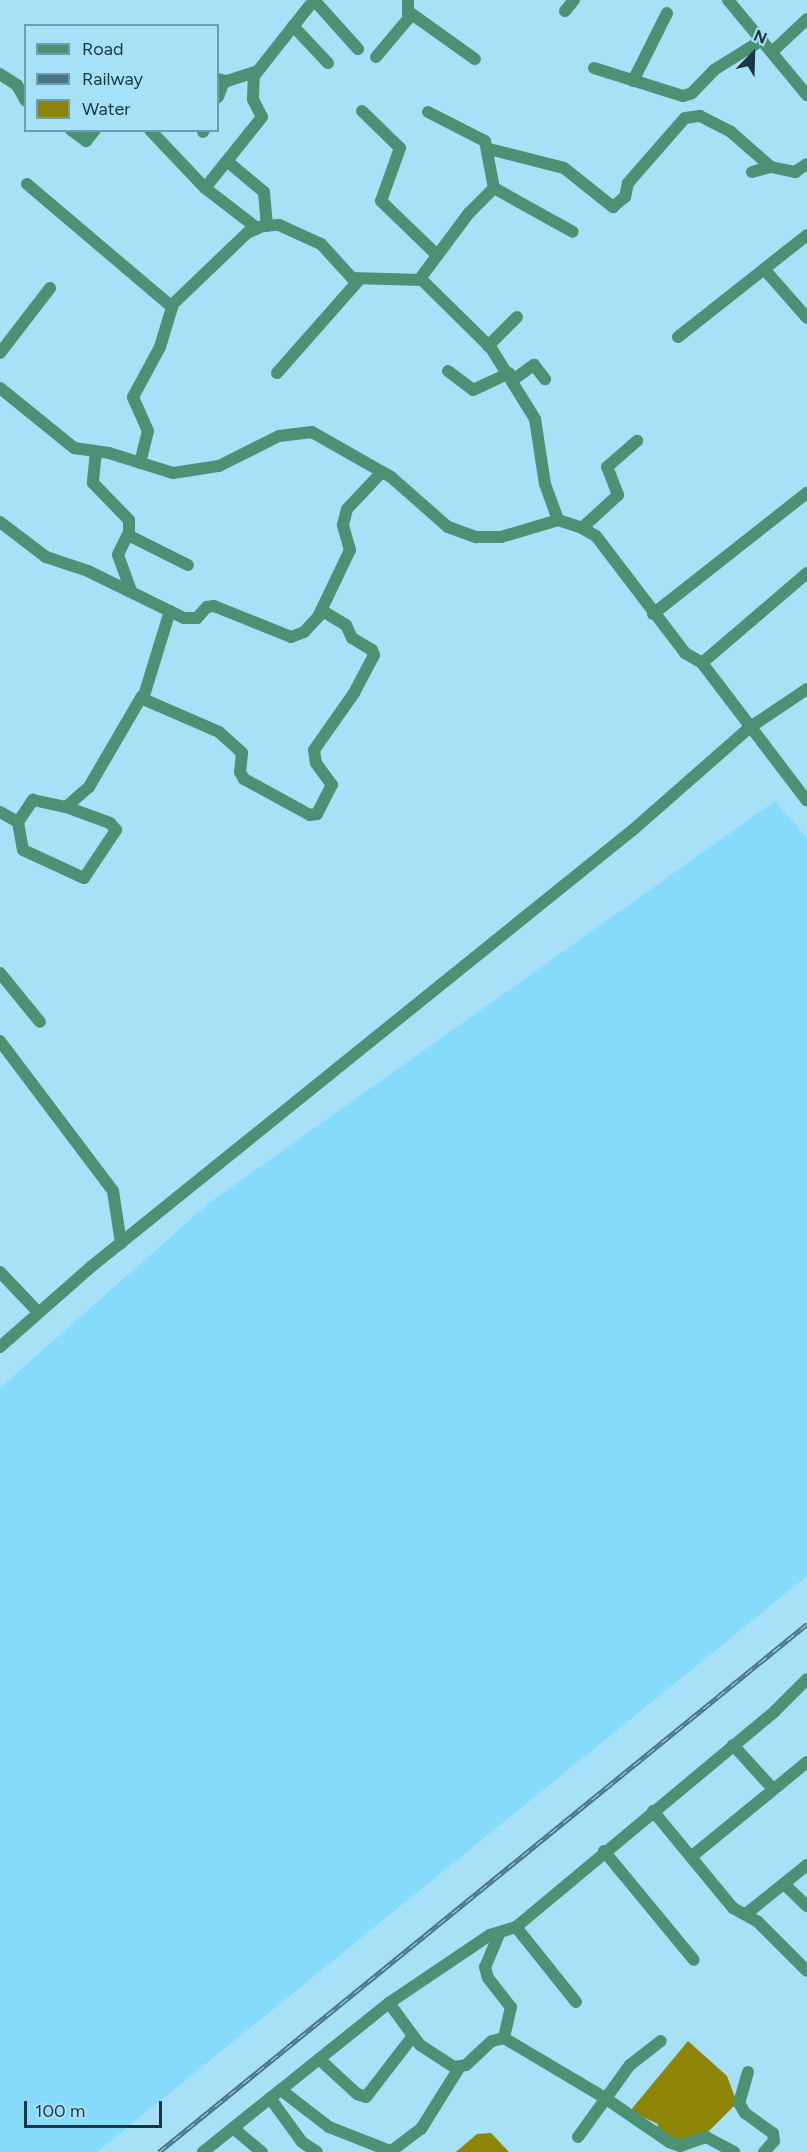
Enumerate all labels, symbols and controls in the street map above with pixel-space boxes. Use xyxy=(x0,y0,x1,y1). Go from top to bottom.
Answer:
legend xyxy=(24,24,219,132)
north arrow xyxy=(723,24,783,84)
text: N xyxy=(751,26,770,48)
text: Road xyxy=(82,38,123,60)
text: Railway xyxy=(82,68,143,90)
text: Water xyxy=(82,98,130,120)
scale bar xyxy=(27,2089,165,2127)
text: 100 m xyxy=(35,2100,85,2122)

